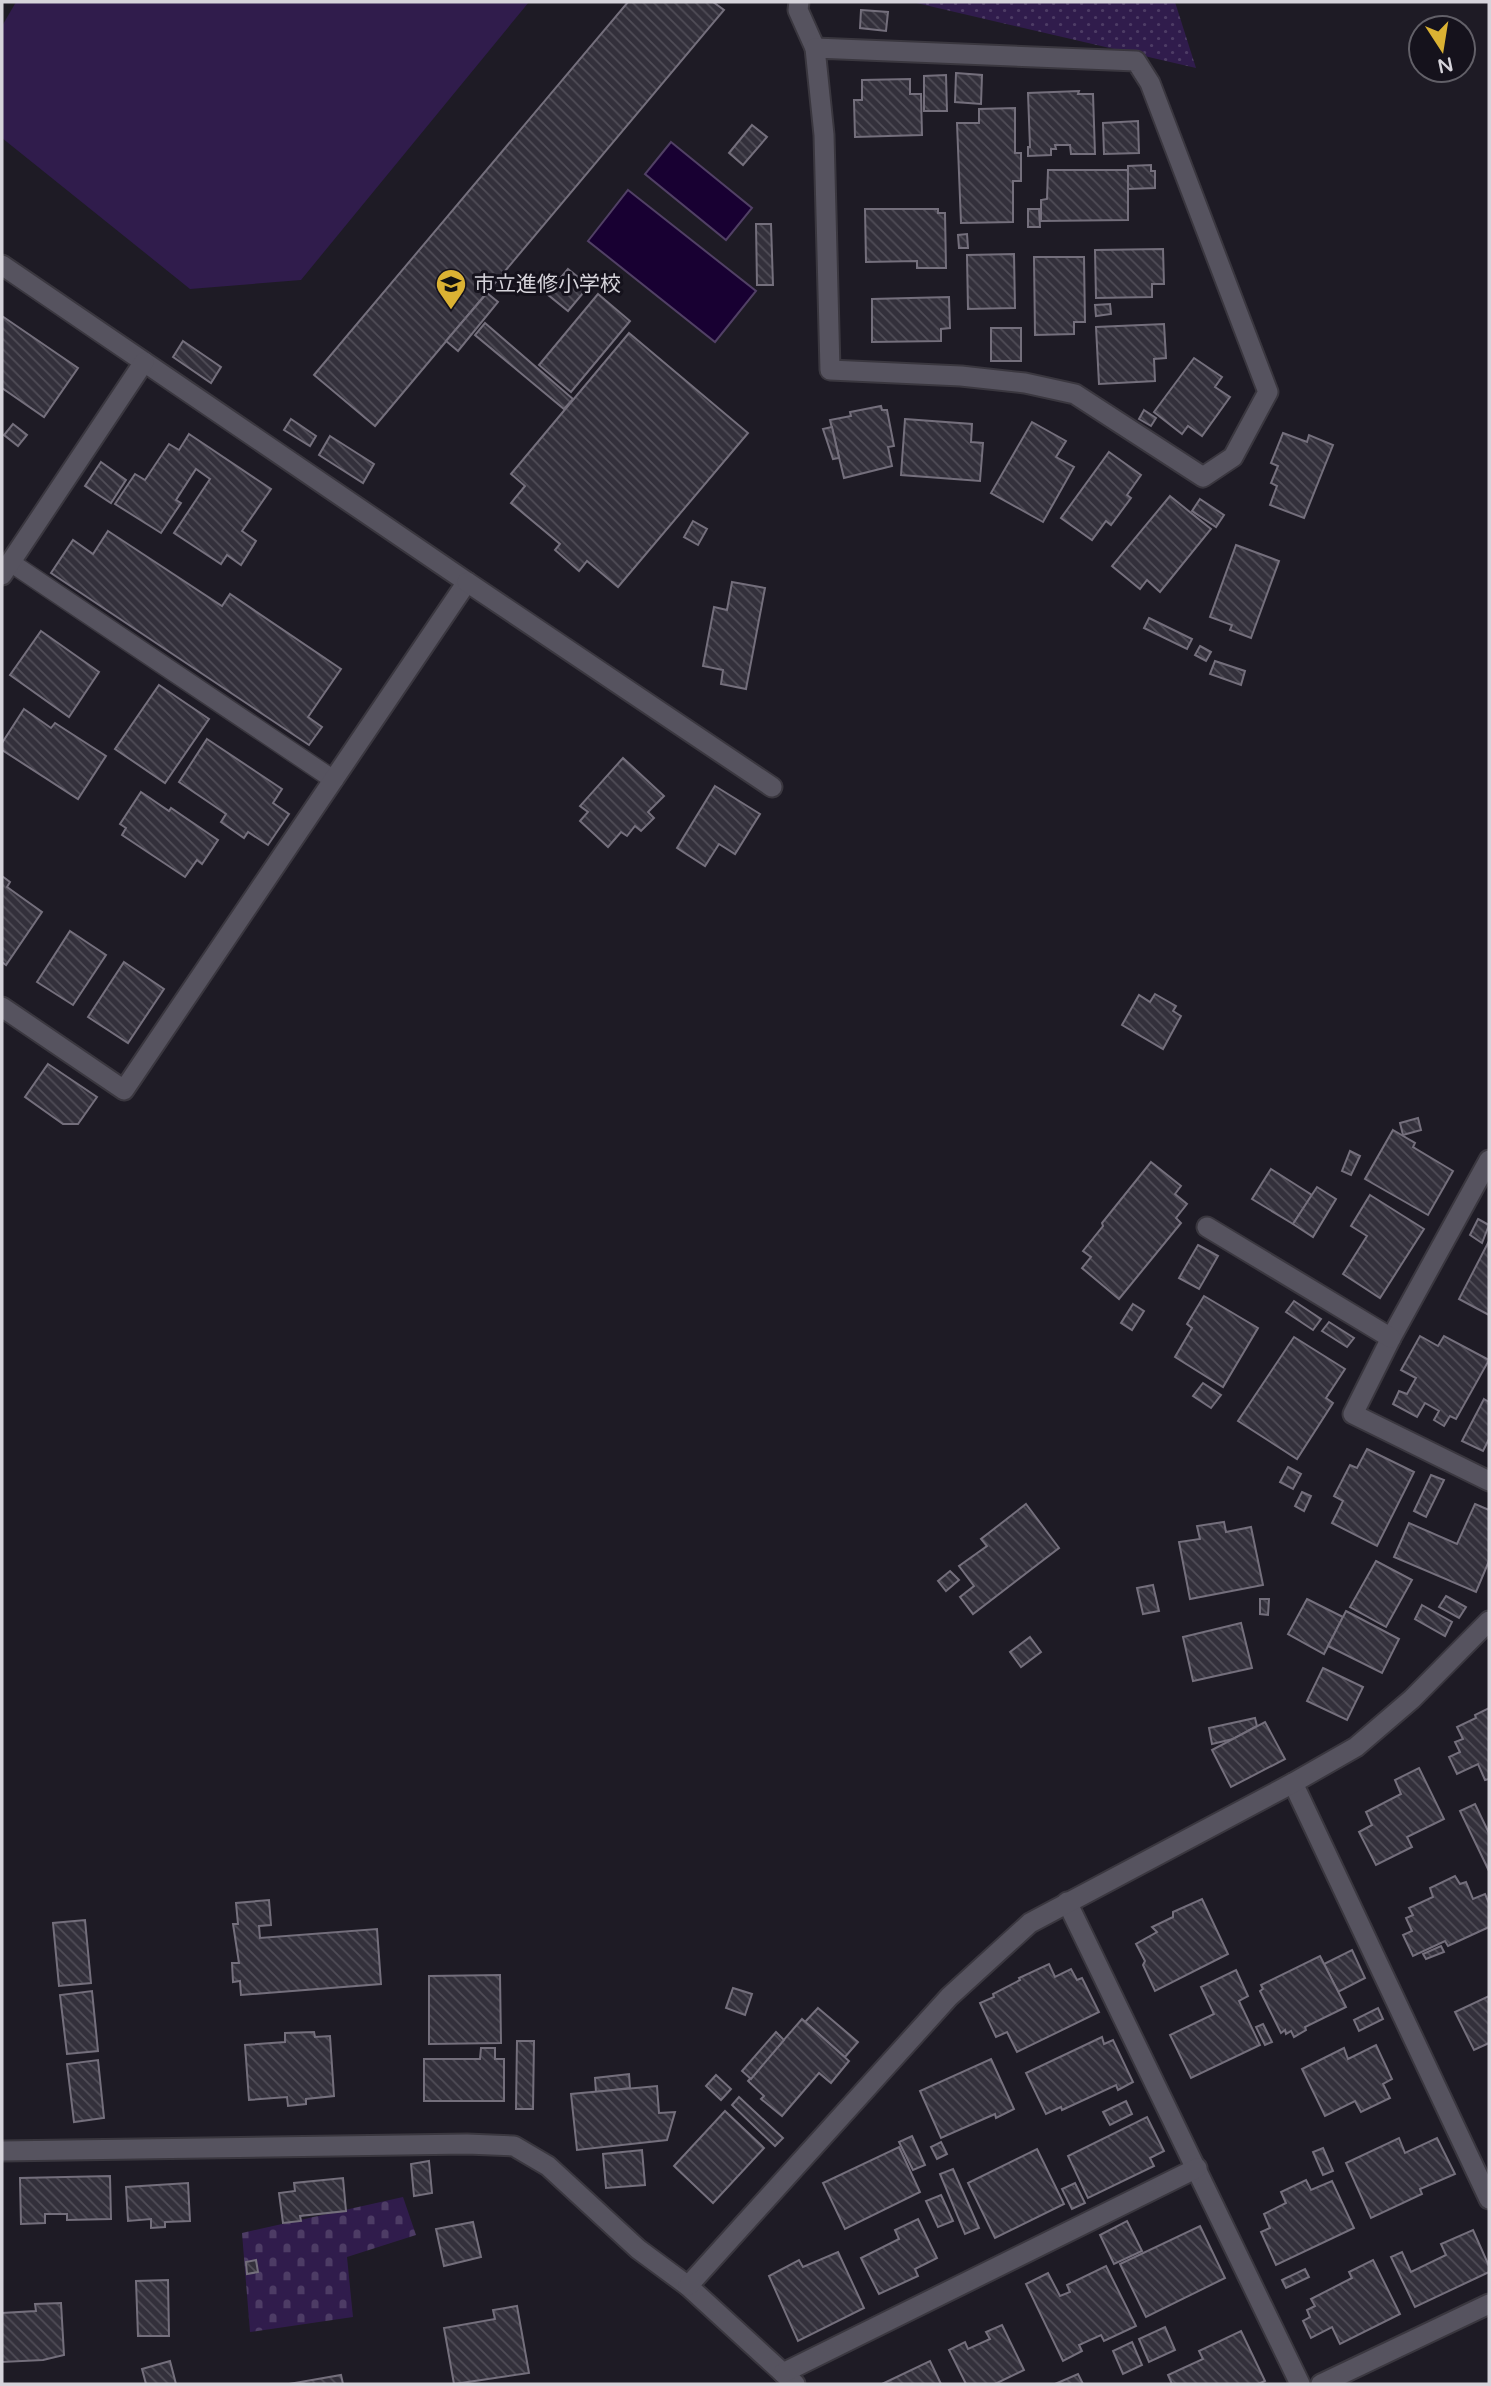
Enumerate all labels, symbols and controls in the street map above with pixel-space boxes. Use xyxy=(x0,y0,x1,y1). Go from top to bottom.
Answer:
north arrow xyxy=(1407,14,1477,84)
text: N xyxy=(1436,52,1455,77)
school or university icon: 市立進修小学校 xyxy=(434,267,468,311)
place label: 市立進修小学校 xyxy=(474,272,621,297)

